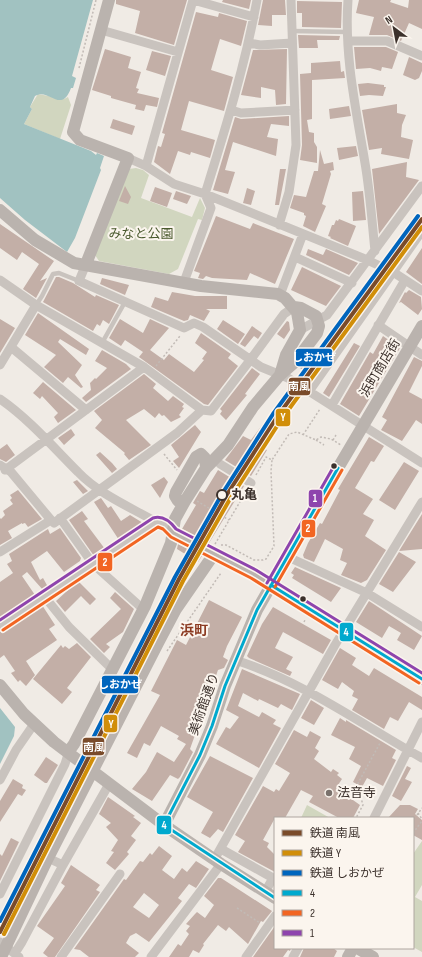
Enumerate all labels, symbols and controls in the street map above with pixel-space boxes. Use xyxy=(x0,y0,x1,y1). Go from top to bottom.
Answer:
north arrow xyxy=(374,8,414,48)
text: N xyxy=(383,13,395,27)
park label: みなと公園 xyxy=(108,226,174,242)
street label: 浜町商店街 xyxy=(356,336,404,400)
line badge: しおかぜ xyxy=(295,348,333,367)
text: しおかぜ xyxy=(292,351,336,364)
line badge: 南風 xyxy=(288,377,311,396)
text: 南風 xyxy=(288,380,310,393)
line badge: Y xyxy=(275,408,291,427)
text: Y xyxy=(280,411,286,424)
unlabelled marker xyxy=(329,461,339,471)
place label: 丸亀 xyxy=(231,487,257,503)
marker: 丸亀 xyxy=(216,489,228,501)
line badge: 1 xyxy=(308,489,323,508)
text: 1 xyxy=(313,492,318,505)
line badge: 2 xyxy=(301,519,316,538)
text: 2 xyxy=(306,522,311,535)
line badge: 2 xyxy=(97,552,113,572)
text: 2 xyxy=(103,556,108,569)
unlabelled marker xyxy=(298,594,308,604)
district label: 浜町 xyxy=(180,622,208,639)
line badge: 4 xyxy=(339,622,354,642)
text: 4 xyxy=(343,626,349,639)
street label: 美術館通り xyxy=(185,671,223,737)
line badge: しおかぜ xyxy=(101,675,139,694)
text: しおかぜ xyxy=(98,678,142,691)
line badge: Y xyxy=(103,714,118,733)
text: Y xyxy=(108,718,114,731)
line badge: 南風 xyxy=(82,737,105,756)
text: 南風 xyxy=(83,741,105,754)
place label: 法音寺 xyxy=(337,785,376,801)
marker: 法音寺 xyxy=(324,788,334,798)
line badge: 4 xyxy=(156,815,172,835)
legend xyxy=(274,817,414,949)
text: 4 xyxy=(161,819,167,832)
text: 鉄道 南風 xyxy=(310,826,360,841)
text: 鉄道 Y xyxy=(310,846,341,861)
text: 鉄道 しおかぜ xyxy=(310,866,384,881)
text: 4 xyxy=(310,886,315,901)
text: 2 xyxy=(310,906,315,921)
text: 1 xyxy=(310,926,315,941)

